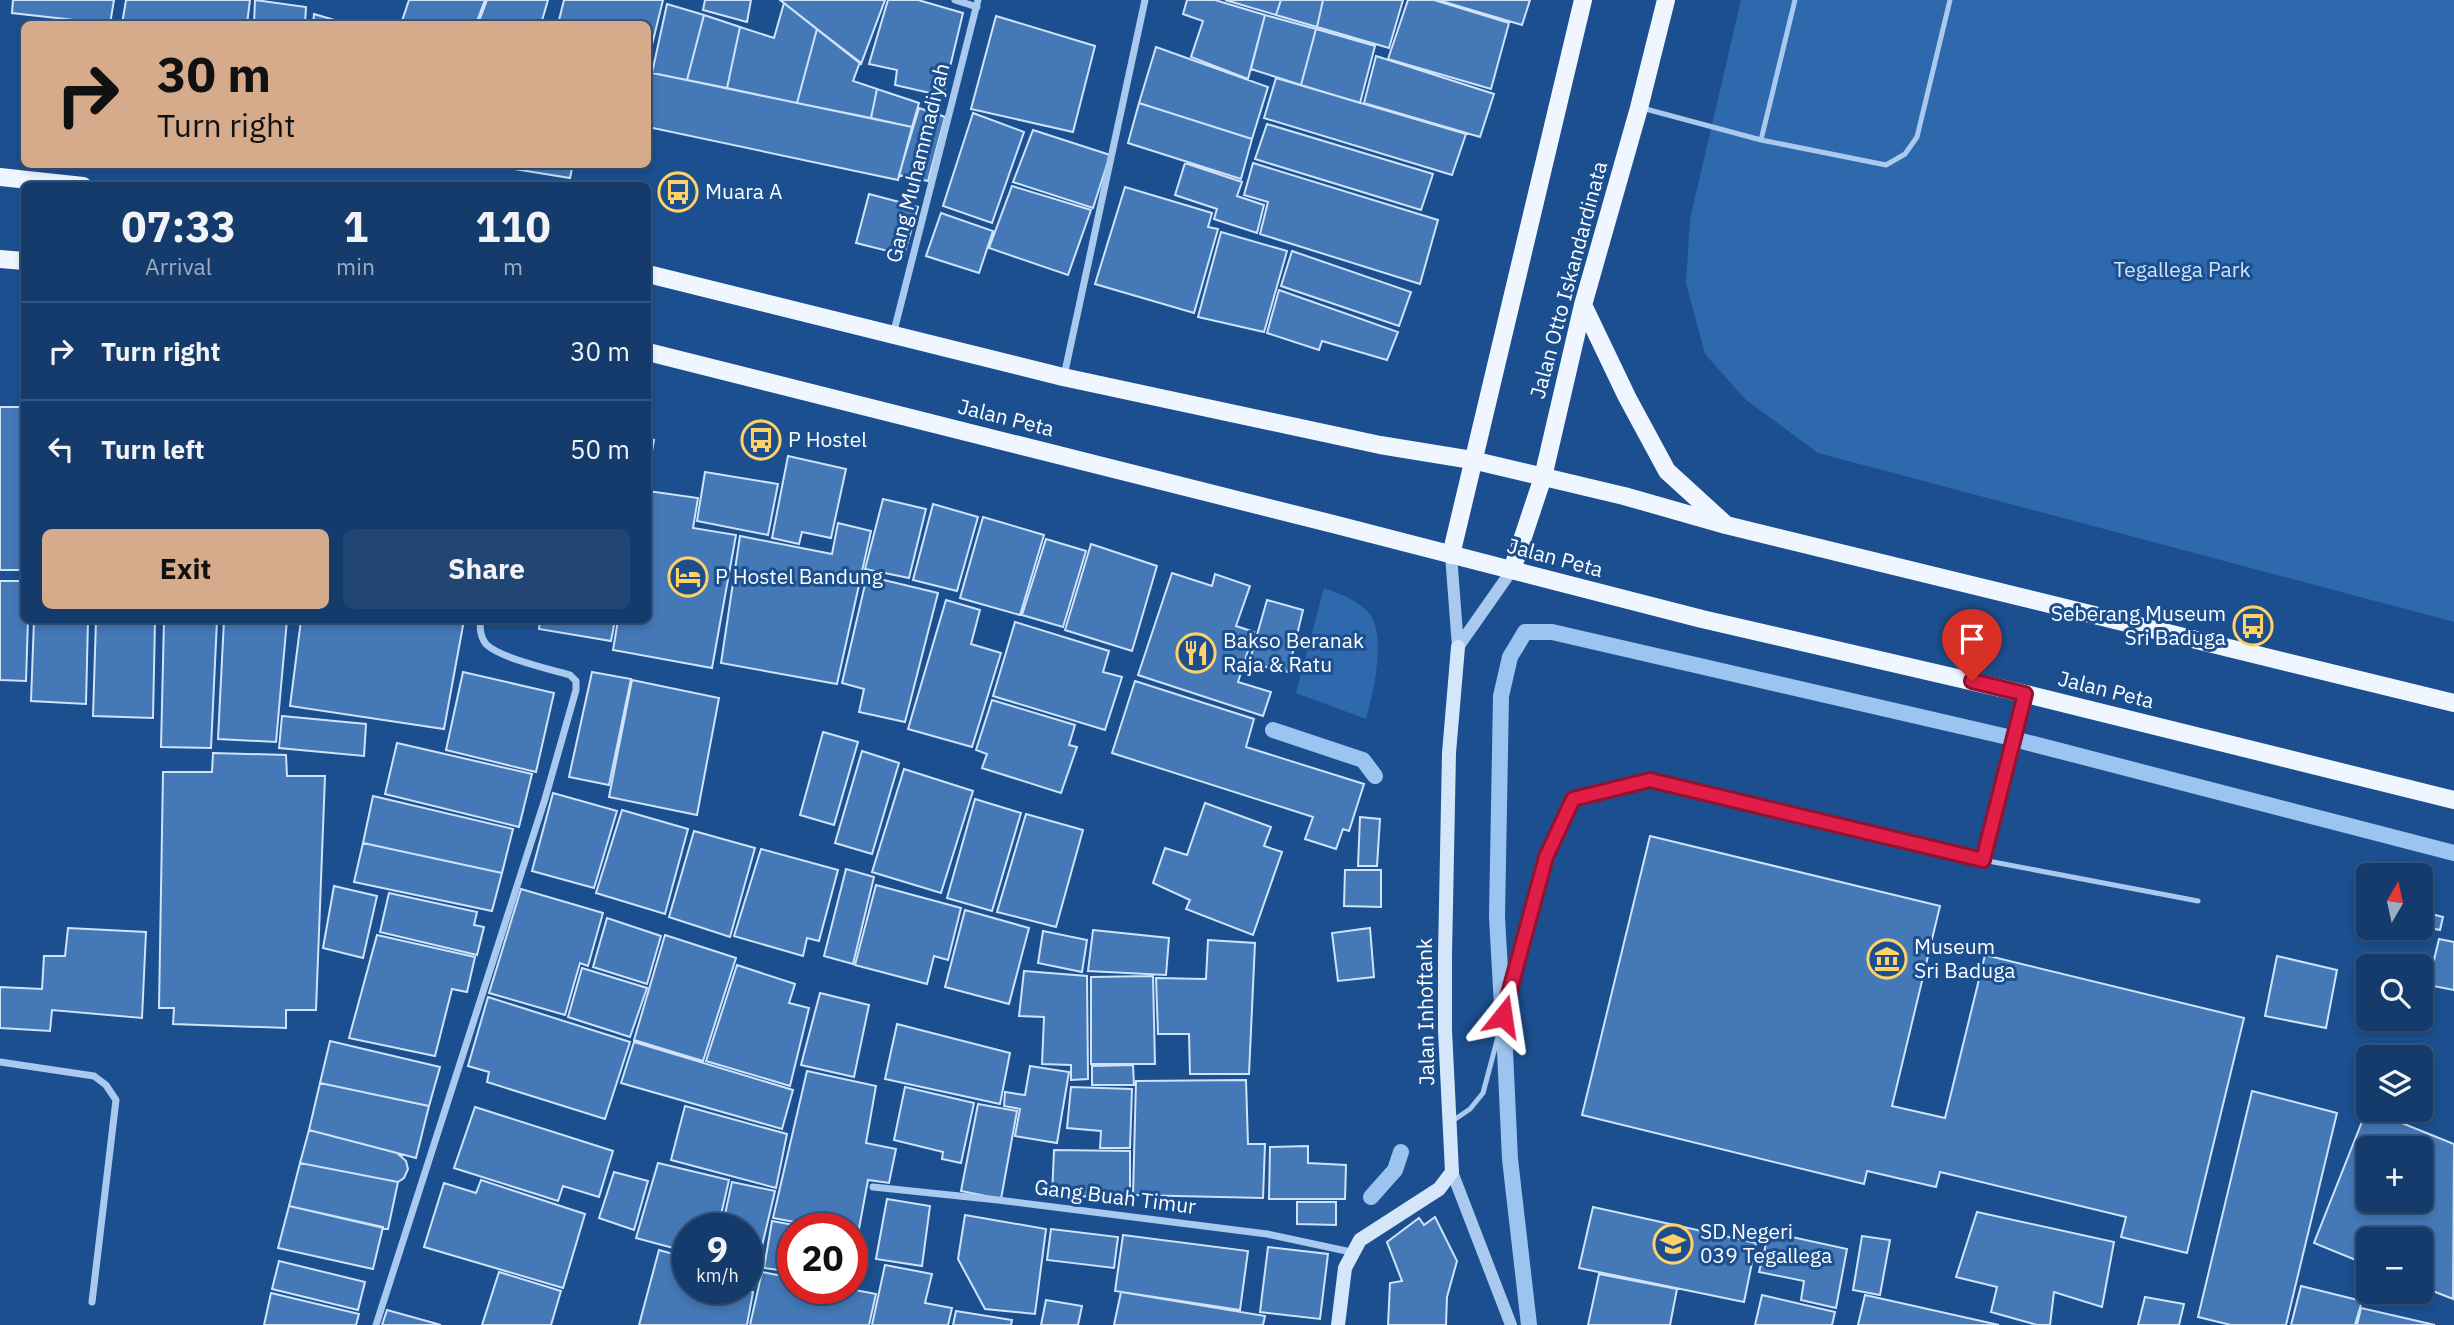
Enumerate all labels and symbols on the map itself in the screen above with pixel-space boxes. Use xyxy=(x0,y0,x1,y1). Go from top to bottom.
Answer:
street label: Gang Muhammadiyah xyxy=(879,60,955,265)
street label: Jalan Otto Iskandardinata xyxy=(1523,158,1613,402)
bus stop icon: Muara A xyxy=(657,171,699,213)
place label: Muara A xyxy=(705,177,782,205)
park label: Tegallega Park xyxy=(2114,255,2250,283)
street label: Jalan Peta xyxy=(955,392,1057,442)
bus stop icon: P Hostel xyxy=(740,419,782,461)
place label: P Hostel xyxy=(788,425,867,453)
street label: Jalan Peta xyxy=(1504,531,1606,583)
hotel icon: P Hostel Bandung xyxy=(667,556,709,598)
place label: P Hostel Bandung xyxy=(715,562,883,590)
place label: Seberang Museum Sri Baduga xyxy=(2051,599,2226,651)
bus stop icon: Seberang Museum Sri Baduga xyxy=(2232,605,2274,647)
pin xyxy=(1942,609,2002,681)
place label: Bakso Beranak Raja & Ratu xyxy=(1223,626,1364,678)
restaurant icon: Bakso Beranak Raja & Ratu xyxy=(1175,632,1217,674)
street label: Jalan Peta xyxy=(2055,664,2157,714)
north arrow xyxy=(2356,863,2432,940)
place label: Museum Sri Baduga xyxy=(1914,932,2015,984)
street label: Jalan Inhoftank xyxy=(1410,938,1440,1086)
museum icon: Museum Sri Baduga xyxy=(1866,938,1908,980)
position arrow xyxy=(1466,979,1540,1053)
street label: Gang Buah Timur xyxy=(1033,1172,1198,1220)
speed limit sign: 20 xyxy=(777,1213,868,1304)
place label: SD Negeri 039 Tegallega xyxy=(1700,1217,1832,1269)
school or university icon: SD Negeri 039 Tegallega xyxy=(1652,1223,1694,1265)

